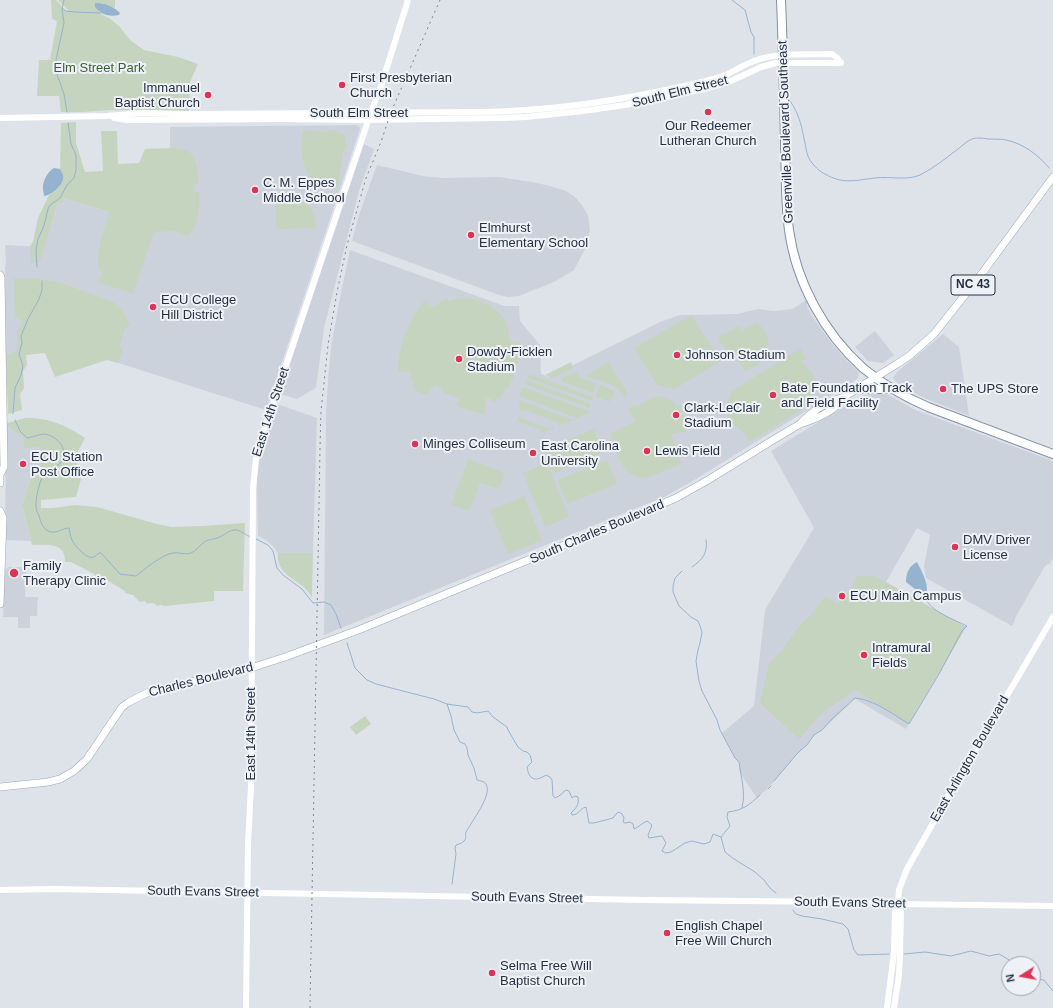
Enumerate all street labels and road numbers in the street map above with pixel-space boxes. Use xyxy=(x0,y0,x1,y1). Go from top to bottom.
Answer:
street label: Greenville Boulevard Southeast xyxy=(775,40,797,224)
street label: South Elm Street xyxy=(630,73,730,111)
street label: South Elm Street xyxy=(310,105,408,121)
road number: NC 43 xyxy=(951,275,995,295)
street label: East 14th Street xyxy=(249,365,293,459)
street label: South Charles Boulevard xyxy=(527,497,667,567)
street label: Charles Boulevard xyxy=(147,659,255,701)
street label: East 14th Street xyxy=(243,687,259,781)
street label: East Arlington Boulevard xyxy=(927,693,1013,825)
street label: South Evans Street xyxy=(147,883,259,901)
street label: South Evans Street xyxy=(471,889,583,907)
street label: South Evans Street xyxy=(794,894,906,912)

